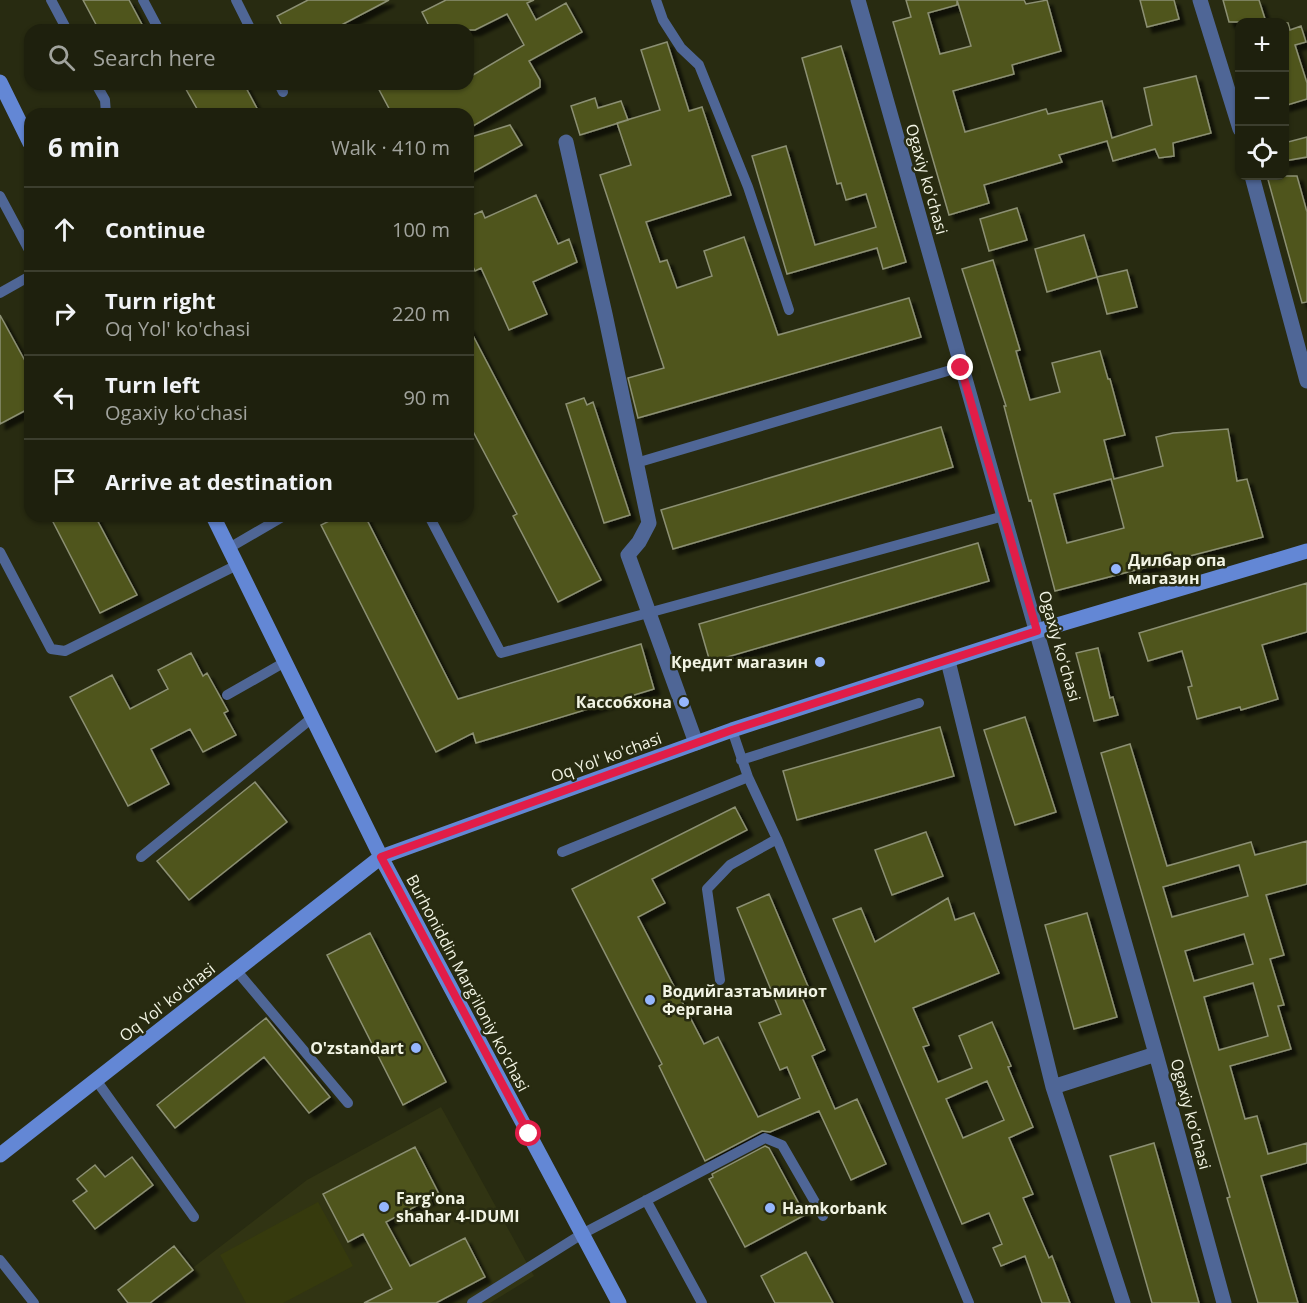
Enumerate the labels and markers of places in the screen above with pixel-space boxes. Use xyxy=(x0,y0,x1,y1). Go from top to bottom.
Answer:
place label: Дилбар опа магазин xyxy=(1128,549,1226,589)
marker: Дилбар опа магазин xyxy=(1109,562,1123,576)
place label: Кредит магазин xyxy=(671,651,808,673)
marker: Кредит магазин xyxy=(813,655,827,669)
place label: Кассобхона xyxy=(576,691,672,713)
marker: Кассобхона xyxy=(677,695,691,709)
place label: Водийгазтаъминот Фергана xyxy=(662,980,827,1020)
marker: Водийгазтаъминот Фергана xyxy=(643,993,657,1007)
place label: O'zstandart xyxy=(310,1037,404,1059)
marker: O'zstandart xyxy=(409,1041,423,1055)
place label: Farg'ona shahar 4-IDUMI xyxy=(396,1187,520,1227)
place label: Hamkorbank xyxy=(782,1197,887,1219)
marker: Farg'ona shahar 4-IDUMI xyxy=(377,1200,391,1214)
marker: Hamkorbank xyxy=(763,1201,777,1215)

